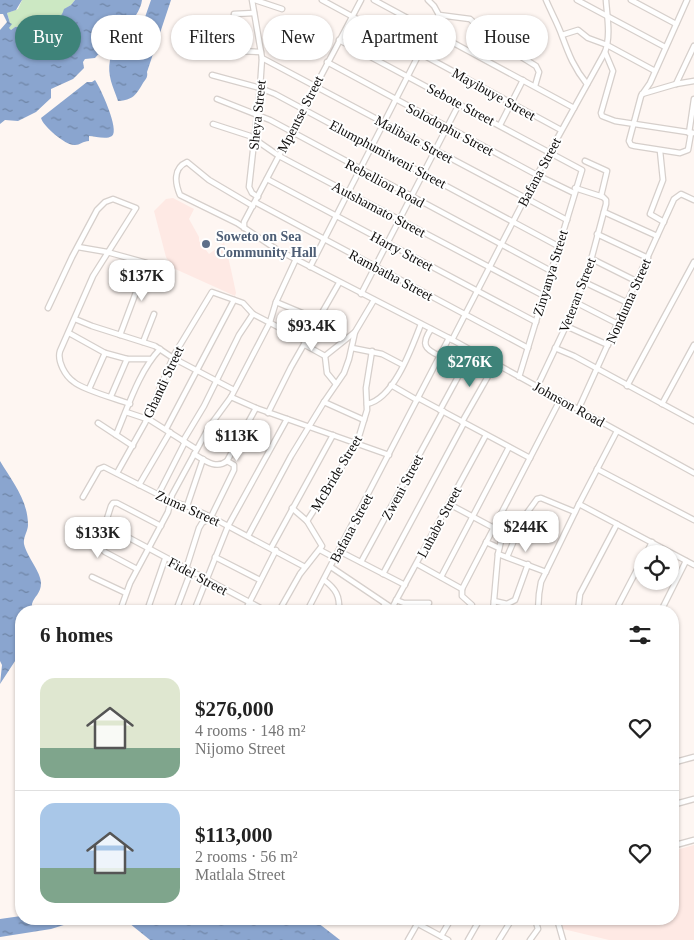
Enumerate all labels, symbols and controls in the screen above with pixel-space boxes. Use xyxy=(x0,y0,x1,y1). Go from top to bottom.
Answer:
chip: Buy xyxy=(15,15,81,60)
chip: Rent xyxy=(91,15,161,60)
chip: Filters xyxy=(171,15,253,60)
chip: New xyxy=(263,15,333,60)
chip: Apartment xyxy=(343,15,456,60)
chip: House xyxy=(466,15,548,60)
street label: Mayibuye Street xyxy=(449,65,538,124)
street label: Mpentse Street xyxy=(275,73,326,155)
street label: Sheya Street xyxy=(246,79,269,151)
street label: Sebote Street xyxy=(424,80,497,129)
street label: Solodophu Street xyxy=(403,100,496,159)
street label: Malibale Street xyxy=(372,113,455,166)
street label: Elumphumiweni Street xyxy=(327,117,449,192)
street label: Bafana Street xyxy=(515,135,564,209)
street label: Rebellion Road xyxy=(343,156,427,211)
street label: Autshamato Street xyxy=(329,178,428,240)
street label: Zinyanya Street xyxy=(530,228,571,318)
place label: Soweto on Sea Community Hall xyxy=(216,229,317,260)
street label: Harry Street xyxy=(368,229,436,274)
marker: Soweto on Sea Community Hall xyxy=(200,238,212,250)
street label: Rambatha Street xyxy=(346,247,435,304)
street label: Veteran Street xyxy=(556,256,599,335)
street label: Nonduma Street xyxy=(603,256,654,346)
pin: $137K xyxy=(107,260,177,302)
text: $137K xyxy=(120,267,164,284)
pin: $93.4K xyxy=(271,310,353,352)
text: $93.4K xyxy=(288,317,336,334)
street label: Ghandi Street xyxy=(140,344,187,420)
pin: $276K xyxy=(435,346,505,388)
text: $276K xyxy=(448,353,492,370)
street label: Johnson Road xyxy=(531,379,607,430)
pin: $113K xyxy=(202,420,272,462)
text: $113K xyxy=(215,427,259,444)
street label: McBride Street xyxy=(308,432,365,514)
street label: Zweni Street xyxy=(379,452,426,523)
street label: Luhabe Street xyxy=(414,484,464,560)
street label: Zuma Street xyxy=(153,488,222,529)
street label: Bafana Street xyxy=(327,491,376,565)
pin: $244K xyxy=(491,510,561,553)
pin: $133K xyxy=(63,516,133,559)
text: $244K xyxy=(504,518,548,535)
text: $133K xyxy=(76,524,120,541)
map controls xyxy=(634,545,679,590)
button: locate xyxy=(634,545,679,590)
street label: Fidel Street xyxy=(166,555,230,598)
icon: filters xyxy=(626,621,654,649)
text: 6 homes xyxy=(40,623,113,647)
text: $276,000 xyxy=(195,697,274,721)
icon: home xyxy=(80,698,140,758)
icon: heart xyxy=(626,714,654,742)
text: 4 rooms · 148 m² xyxy=(195,722,306,739)
text: Nijomo Street xyxy=(195,740,285,757)
icon: home xyxy=(80,823,140,883)
text: $113,000 xyxy=(195,823,273,847)
icon: heart xyxy=(626,839,654,867)
text: 2 rooms · 56 m² xyxy=(195,848,298,865)
text: Matlala Street xyxy=(195,866,285,883)

